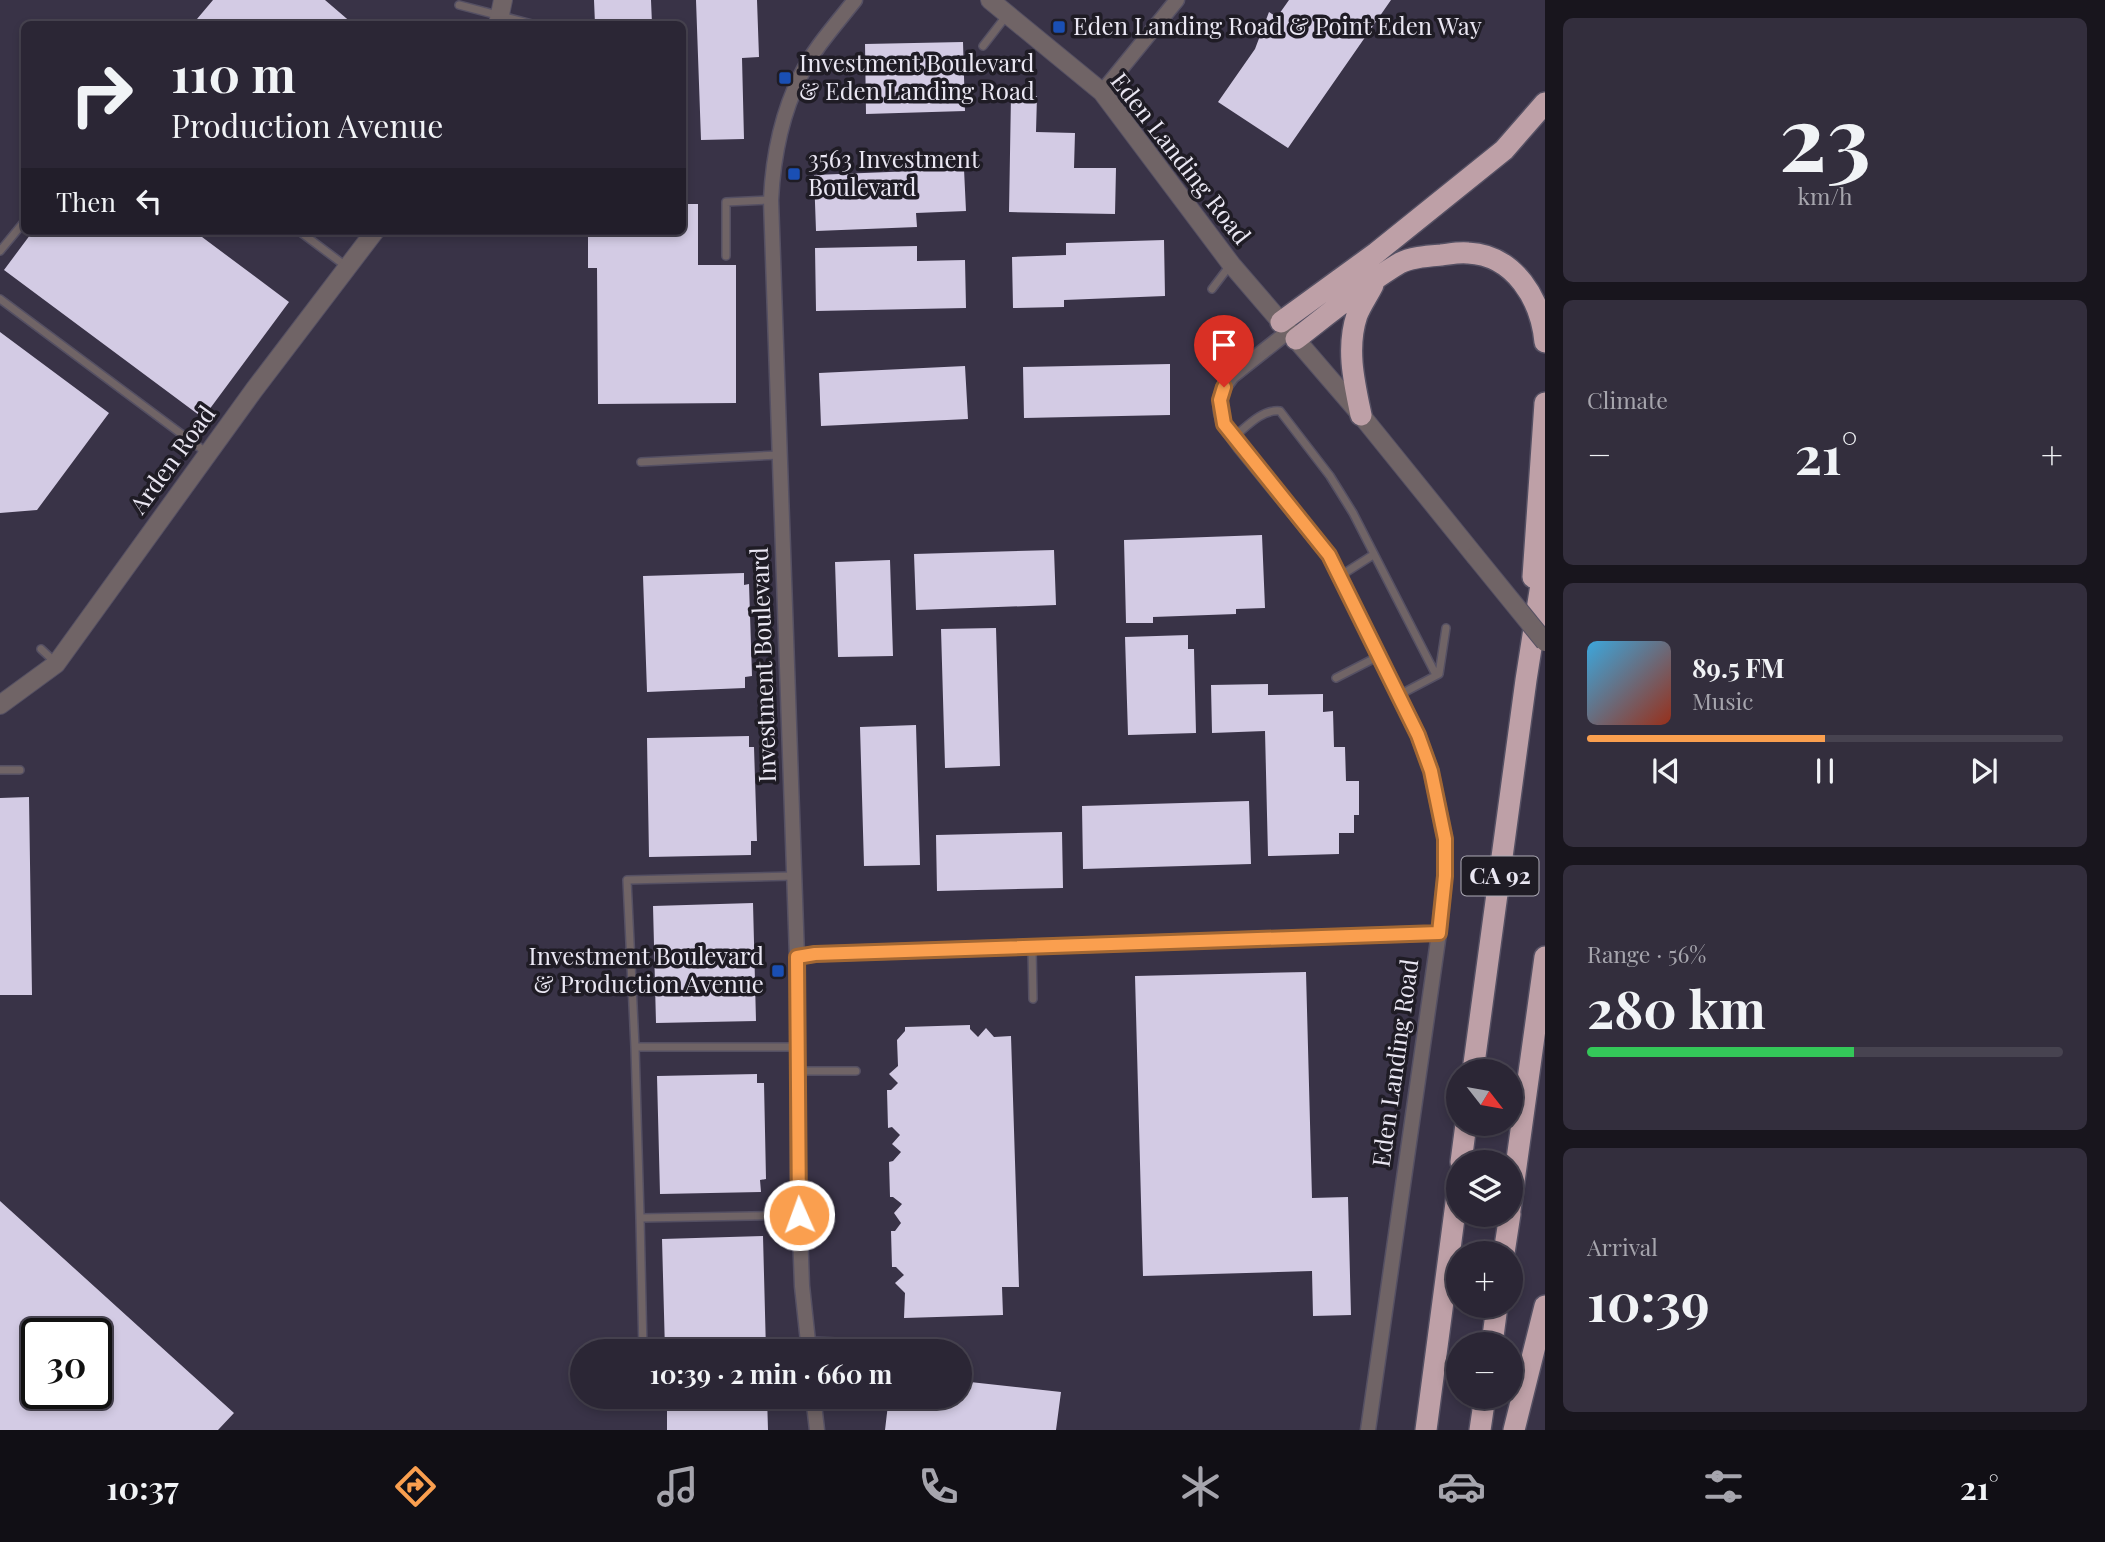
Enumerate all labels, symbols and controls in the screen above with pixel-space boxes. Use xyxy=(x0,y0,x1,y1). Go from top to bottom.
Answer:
place label: Eden Landing Road & Point Eden Way xyxy=(1073,9,1482,41)
marker: Eden Landing Road & Point Eden Way xyxy=(1051,19,1067,35)
text: 110 m xyxy=(171,40,296,105)
place label: Investment Boulevard & Eden Landing Road xyxy=(799,46,1035,106)
icon: right xyxy=(56,49,147,140)
street label: Eden Landing Road xyxy=(1104,65,1259,250)
marker: Investment Boulevard & Eden Landing Road xyxy=(777,70,793,86)
text: 23 xyxy=(1779,74,1871,195)
text: Production Avenue xyxy=(171,103,443,146)
place label: 3563 Investment Boulevard xyxy=(808,142,980,202)
marker: 3563 Investment Boulevard xyxy=(786,166,802,182)
text: km/h xyxy=(1797,180,1853,211)
icon: left xyxy=(130,182,168,220)
text: Then xyxy=(56,184,116,219)
pin xyxy=(1194,315,1254,387)
icon: arrive xyxy=(1205,326,1243,364)
text: Climate xyxy=(1587,384,1668,415)
street label: Arden Road xyxy=(121,398,221,520)
text: 21° xyxy=(1795,419,1858,488)
text: − xyxy=(1587,428,1612,479)
text: + xyxy=(2041,428,2063,479)
street label: Investment Boulevard xyxy=(742,547,782,783)
text: 89.5 FM xyxy=(1692,650,1785,685)
text: Music xyxy=(1692,685,1753,716)
icon: previous xyxy=(1647,752,1685,790)
icon: pause xyxy=(1806,752,1844,790)
icon: next xyxy=(1965,752,2003,790)
road number: CA 92 xyxy=(1462,856,1538,896)
text: Range · 56% xyxy=(1587,938,1706,969)
place label: Investment Boulevard & Production Avenue xyxy=(529,939,764,999)
street label: Eden Landing Road xyxy=(1364,957,1424,1169)
marker: Investment Boulevard & Production Avenue xyxy=(770,963,786,979)
text: 280 km xyxy=(1587,973,1766,1042)
north arrow xyxy=(1446,1059,1522,1136)
map controls xyxy=(1446,1059,1523,1409)
button: layers xyxy=(1446,1150,1523,1227)
position arrow xyxy=(762,1178,836,1252)
text: Arrival xyxy=(1587,1231,1658,1262)
button: + xyxy=(1446,1241,1523,1318)
text: 10:39 xyxy=(1587,1266,1710,1335)
speed limit sign: 30 xyxy=(21,1318,112,1409)
button: − xyxy=(1446,1332,1523,1409)
text: 10:39 · 2 min · 660 m xyxy=(650,1356,892,1391)
icon: directions xyxy=(391,1462,440,1511)
icon: music xyxy=(653,1462,702,1511)
icon: phone xyxy=(914,1462,963,1511)
icon: climate xyxy=(1176,1462,1225,1511)
icon: car xyxy=(1437,1462,1486,1511)
icon: filters xyxy=(1699,1462,1748,1511)
text: 10:37 xyxy=(106,1465,179,1508)
text: 21° xyxy=(1960,1465,1999,1508)

